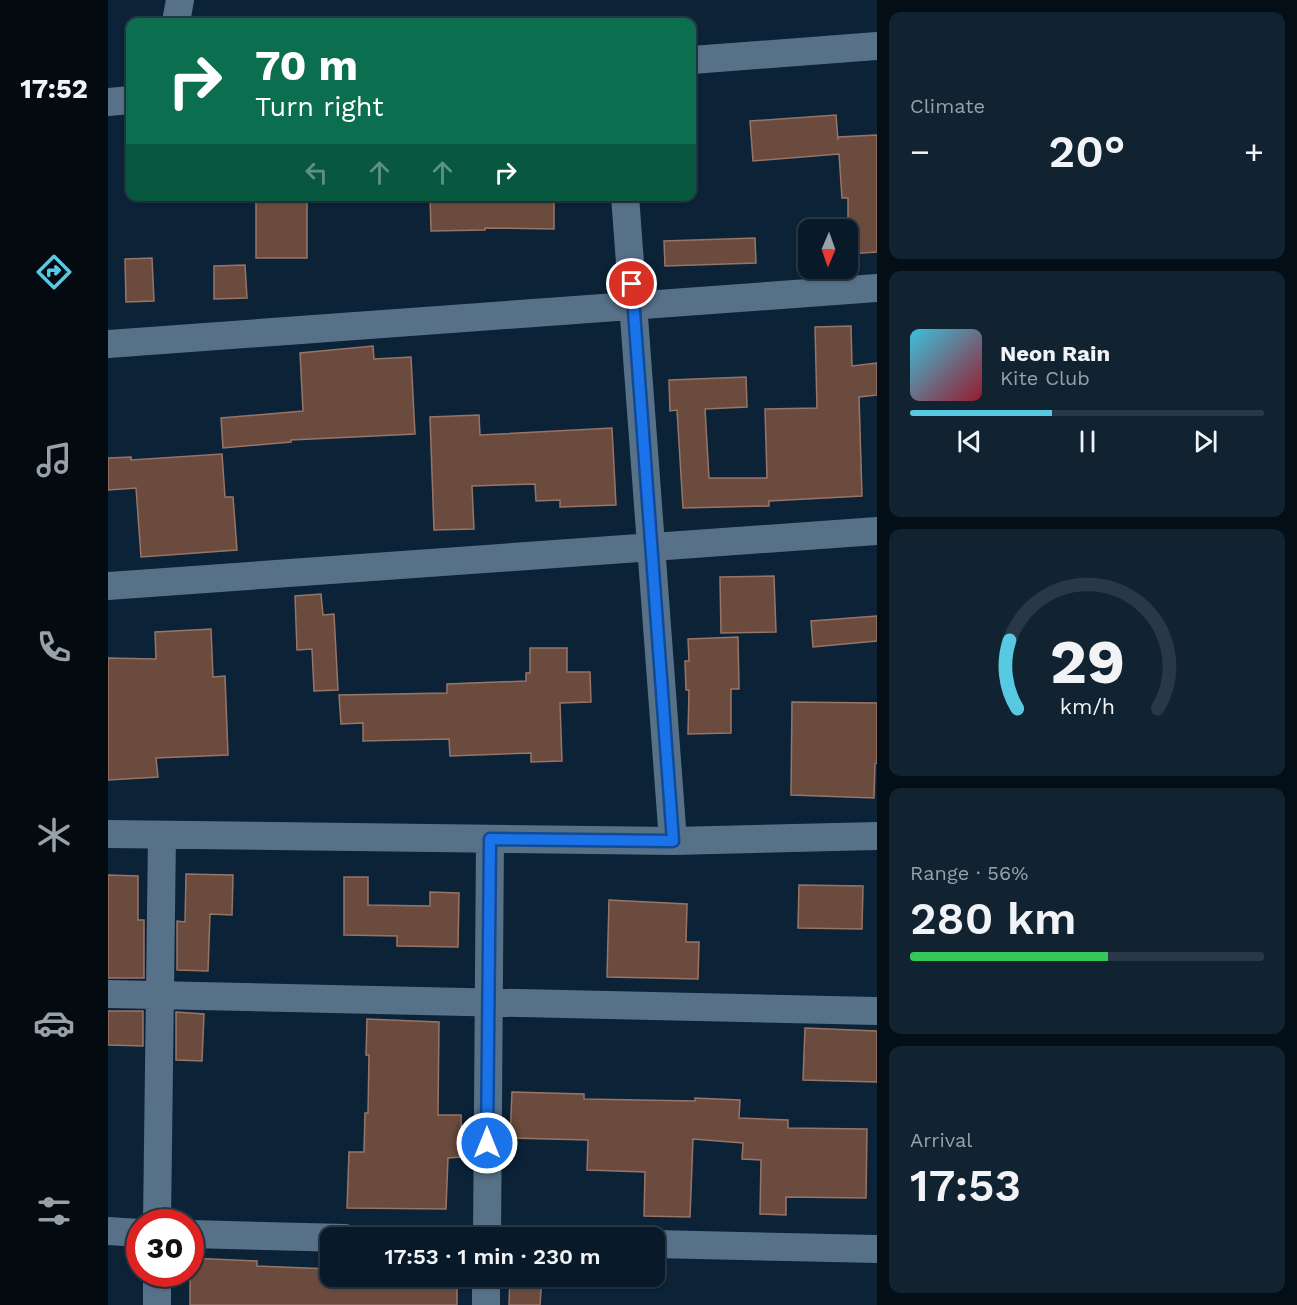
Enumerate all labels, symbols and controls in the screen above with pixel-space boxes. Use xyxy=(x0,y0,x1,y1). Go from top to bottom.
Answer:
text: 70 m xyxy=(255,41,358,90)
icon: right xyxy=(156,42,234,120)
text: 17:52 xyxy=(20,73,88,105)
text: Turn right xyxy=(255,91,384,123)
text: Climate xyxy=(910,94,985,118)
text: 20° xyxy=(1049,125,1125,178)
text: − xyxy=(910,132,930,171)
text: + xyxy=(1244,132,1264,171)
icon: left xyxy=(300,156,333,189)
icon: ahead xyxy=(363,156,396,189)
icon: ahead xyxy=(426,156,459,189)
icon: right xyxy=(489,156,522,189)
north arrow xyxy=(798,219,858,279)
map controls xyxy=(798,219,858,279)
icon: directions xyxy=(33,251,75,293)
pin xyxy=(606,258,657,309)
icon: arrive xyxy=(615,267,648,300)
text: Neon Rain xyxy=(1000,341,1110,366)
text: Kite Club xyxy=(1000,366,1090,390)
icon: previous xyxy=(953,425,986,458)
icon: pause xyxy=(1071,425,1104,458)
icon: next xyxy=(1189,425,1222,458)
icon: music xyxy=(33,439,75,481)
icon: phone xyxy=(33,626,75,668)
text: 29 xyxy=(1049,626,1125,699)
text: km/h xyxy=(1059,695,1115,720)
icon: climate xyxy=(33,814,75,856)
text: Range · 56% xyxy=(910,861,1028,885)
text: 280 km xyxy=(910,892,1077,945)
icon: car xyxy=(33,1002,75,1044)
position arrow xyxy=(455,1111,519,1175)
text: Arrival xyxy=(910,1128,972,1152)
text: 17:53 xyxy=(910,1159,1021,1212)
icon: filters xyxy=(33,1190,75,1232)
speed limit sign: 30 xyxy=(126,1209,204,1287)
text: 17:53 · 1 min · 230 m xyxy=(384,1244,601,1269)

